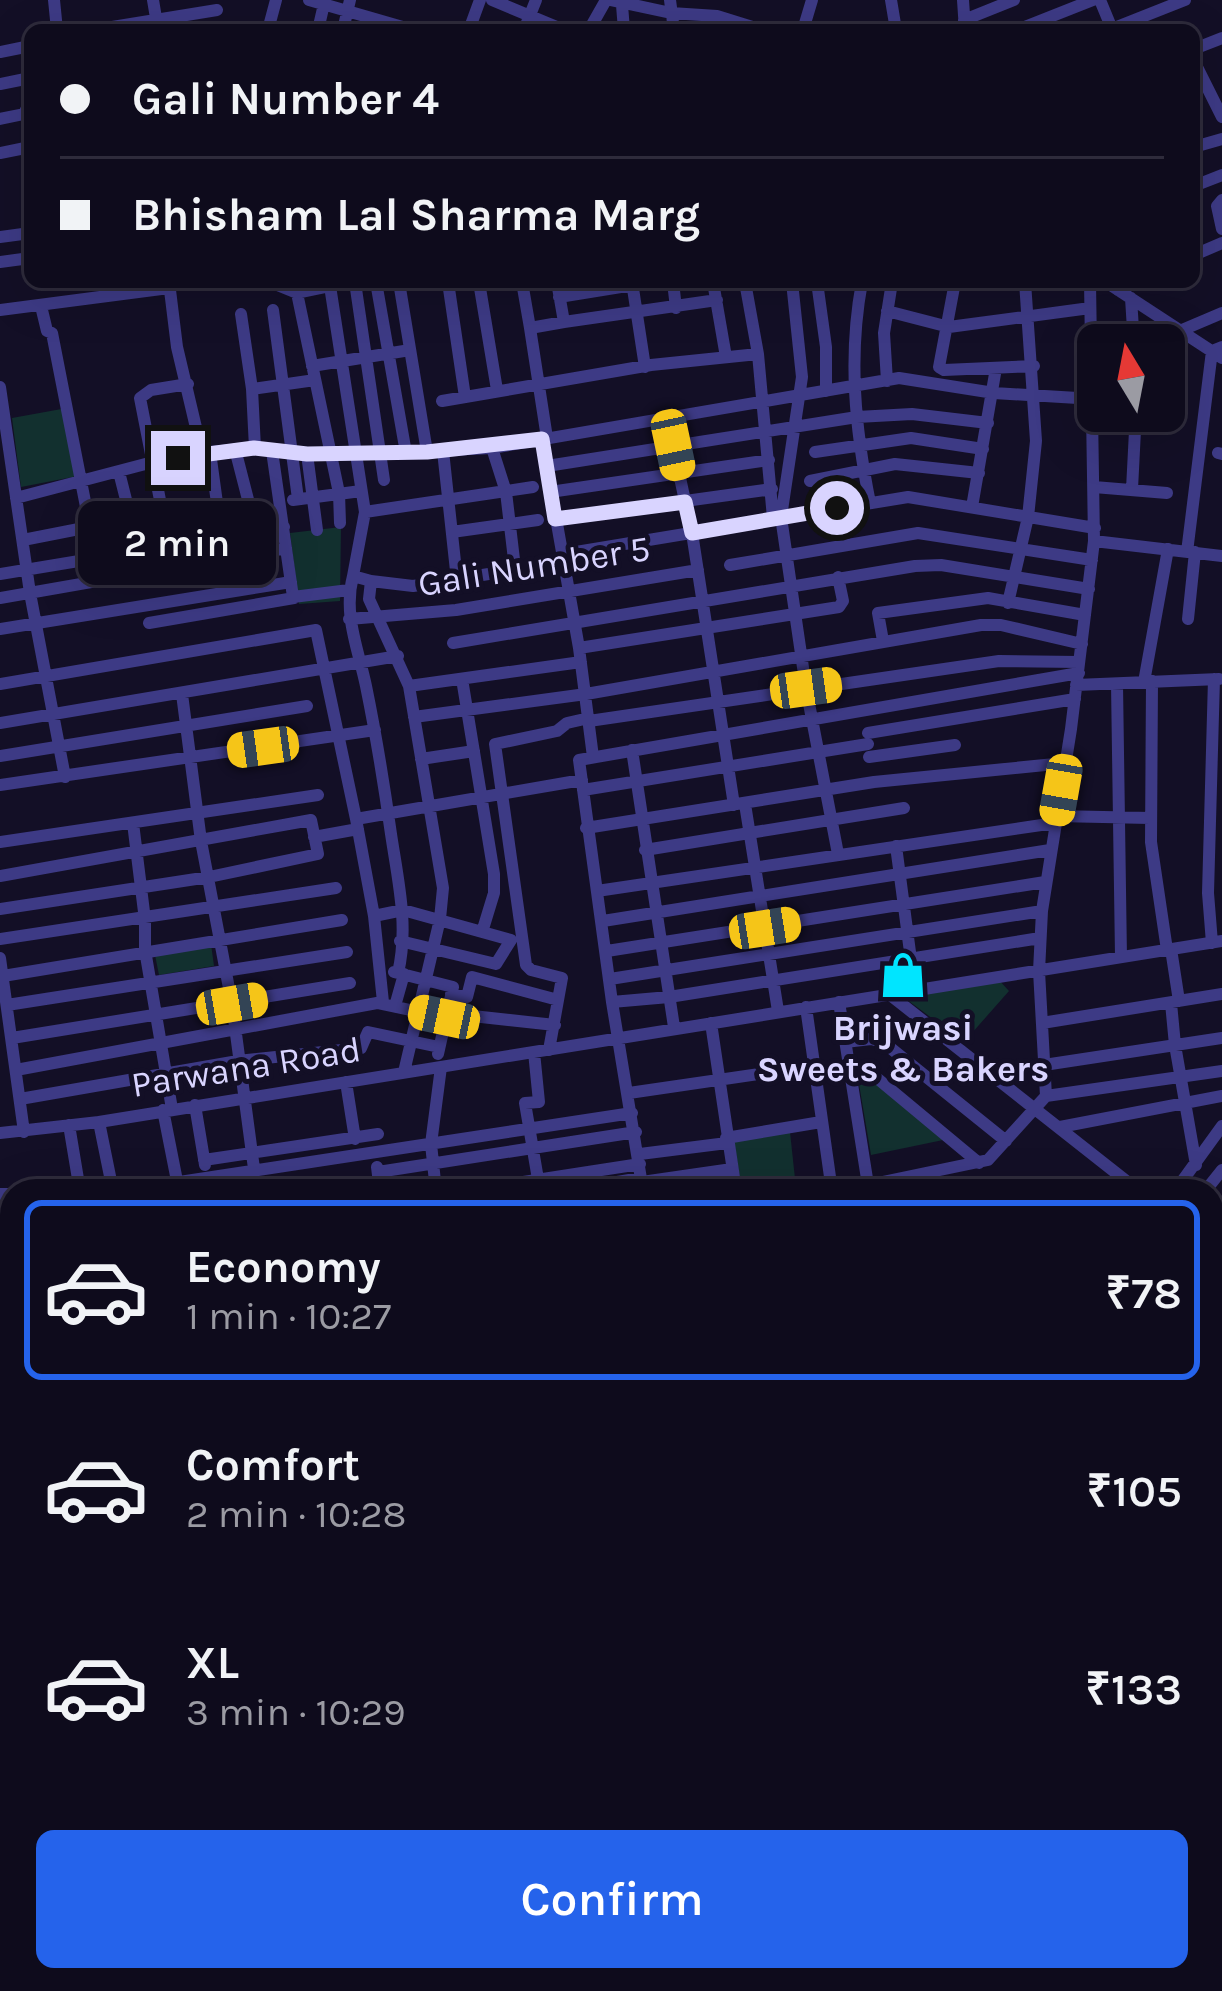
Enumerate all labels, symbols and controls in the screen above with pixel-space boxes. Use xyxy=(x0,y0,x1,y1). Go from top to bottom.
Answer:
text: Gali Number 4 xyxy=(132,73,439,125)
text: Bhisham Lal Sharma Marg xyxy=(132,189,700,241)
north arrow xyxy=(1077,324,1185,432)
map controls xyxy=(1077,324,1185,432)
car xyxy=(648,406,698,484)
route end xyxy=(151,431,205,485)
route start xyxy=(810,481,864,535)
callout: 2 min xyxy=(79,500,277,584)
text: 2 min xyxy=(124,520,230,566)
street label: Gali Number 5 xyxy=(415,527,653,605)
car xyxy=(768,665,844,711)
car xyxy=(225,724,301,770)
car xyxy=(1037,751,1085,829)
car xyxy=(727,905,803,951)
shop icon: Brijwasi Sweets & Bakers xyxy=(878,950,928,1000)
car xyxy=(193,980,271,1028)
car xyxy=(405,992,483,1042)
place label: Brijwasi Sweets & Bakers xyxy=(757,1007,1049,1090)
street label: Parwana Road xyxy=(128,1028,364,1106)
icon: car xyxy=(42,1236,150,1344)
text: Economy xyxy=(186,1241,381,1293)
text: ₹78 xyxy=(1106,1267,1182,1319)
text: 1 min · 10:27 xyxy=(186,1293,391,1339)
icon: car xyxy=(42,1434,150,1542)
text: Comfort xyxy=(186,1439,360,1491)
text: ₹105 xyxy=(1087,1465,1182,1517)
text: 2 min · 10:28 xyxy=(186,1491,407,1537)
icon: car xyxy=(42,1632,150,1740)
text: XL xyxy=(186,1637,239,1689)
text: ₹133 xyxy=(1085,1663,1182,1715)
text: 3 min · 10:29 xyxy=(186,1689,406,1735)
button: Confirm xyxy=(36,1830,1188,1968)

